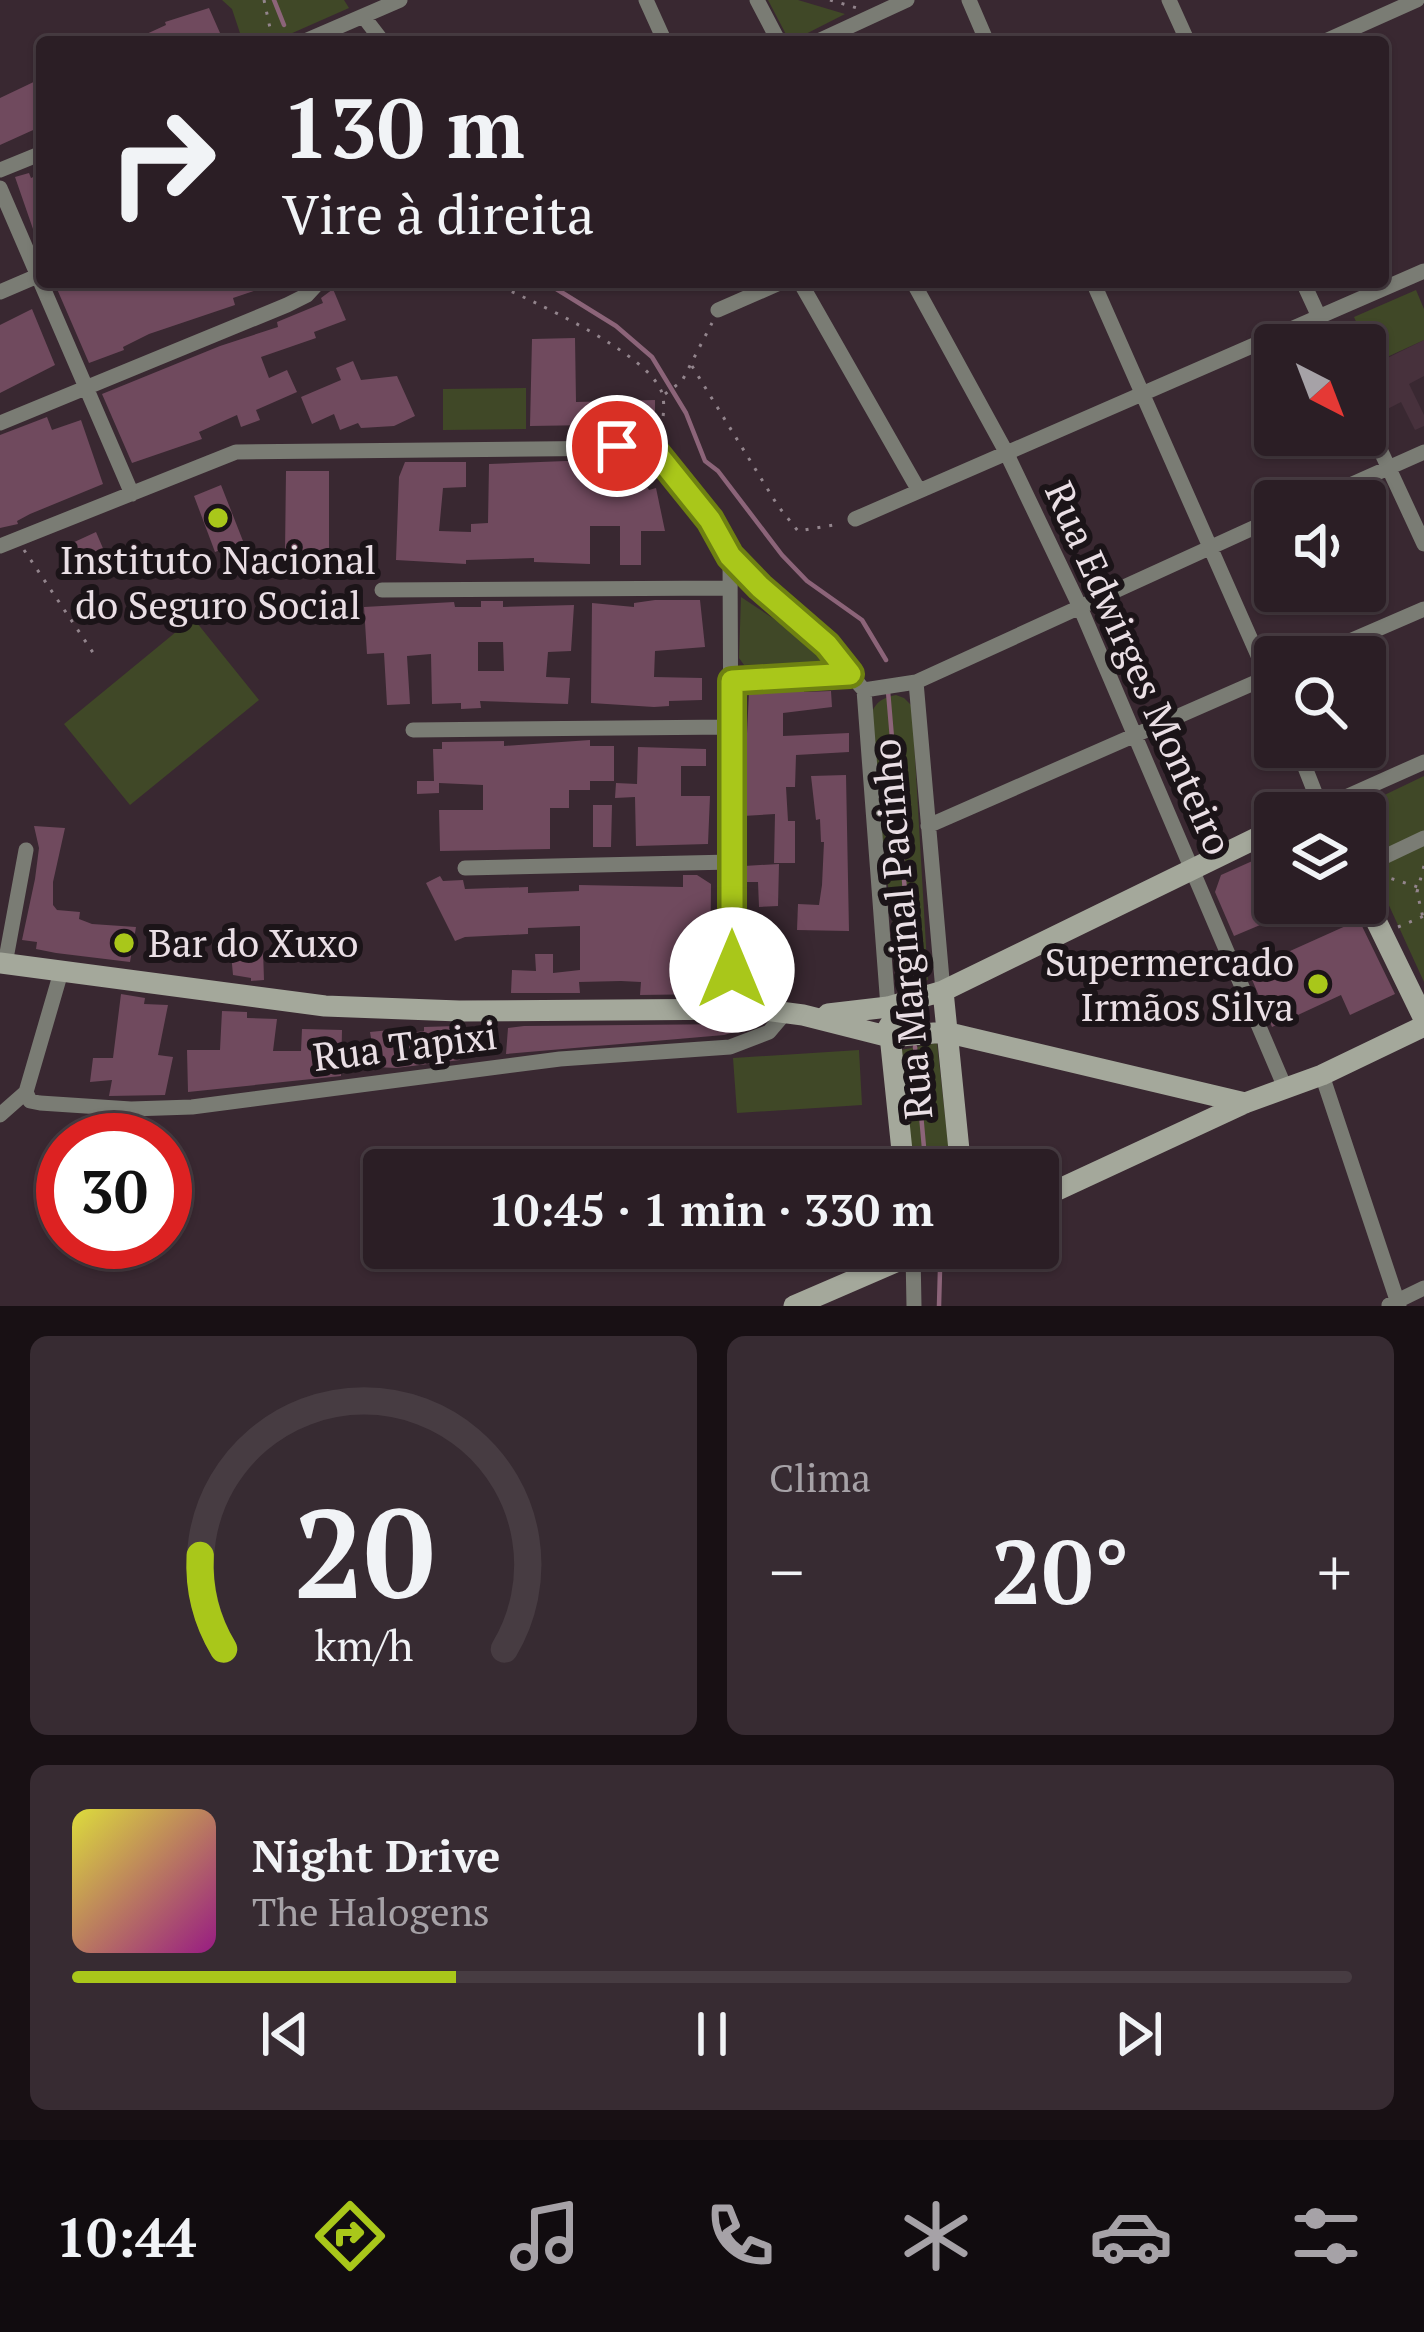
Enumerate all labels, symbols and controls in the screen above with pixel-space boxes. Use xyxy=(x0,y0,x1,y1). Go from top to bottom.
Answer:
text: 130 m xyxy=(282,71,525,182)
icon: right xyxy=(84,84,240,240)
text: Vire à direita xyxy=(282,178,594,249)
north arrow xyxy=(1254,324,1386,456)
map controls xyxy=(1254,324,1386,924)
pin xyxy=(566,395,668,497)
icon: arrive xyxy=(584,413,650,479)
street label: Rua Edwirges Monteiro xyxy=(1034,473,1246,862)
button: sound xyxy=(1254,480,1386,612)
marker: Instituto Nacional do Seguro Social xyxy=(205,505,231,531)
place label: Instituto Nacional do Seguro Social xyxy=(60,533,376,630)
button: search xyxy=(1254,636,1386,768)
street label: Rua Marginal Pacinho xyxy=(858,737,944,1121)
button: layers xyxy=(1254,792,1386,924)
position arrow xyxy=(669,907,795,1033)
place label: Bar do Xuxo xyxy=(148,916,359,968)
marker: Bar do Xuxo xyxy=(111,930,137,956)
place label: Supermercado Irmãos Silva xyxy=(1045,935,1294,1032)
marker: Supermercado Irmãos Silva xyxy=(1305,971,1331,997)
street label: Rua Tapixi xyxy=(310,1008,500,1082)
speed limit sign: 30 xyxy=(36,1113,192,1269)
text: 10:45 · 1 min · 330 m xyxy=(488,1179,934,1239)
text: Clima xyxy=(769,1451,871,1503)
text: 20 xyxy=(293,1468,434,1634)
text: 20° xyxy=(991,1510,1130,1630)
text: − xyxy=(769,1527,804,1615)
text: + xyxy=(1317,1527,1352,1615)
text: km/h xyxy=(314,1615,413,1672)
text: Night Drive xyxy=(252,1825,501,1885)
text: The Halogens xyxy=(252,1885,490,1937)
icon: previous xyxy=(252,2001,318,2067)
icon: pause xyxy=(679,2001,745,2067)
icon: next xyxy=(1106,2001,1172,2067)
icon: directions xyxy=(308,2194,392,2278)
icon: music xyxy=(503,2194,587,2278)
icon: phone xyxy=(698,2194,782,2278)
icon: climate xyxy=(894,2194,978,2278)
icon: car xyxy=(1089,2194,1173,2278)
icon: filters xyxy=(1284,2194,1368,2278)
text: 10:44 xyxy=(56,2201,196,2272)

